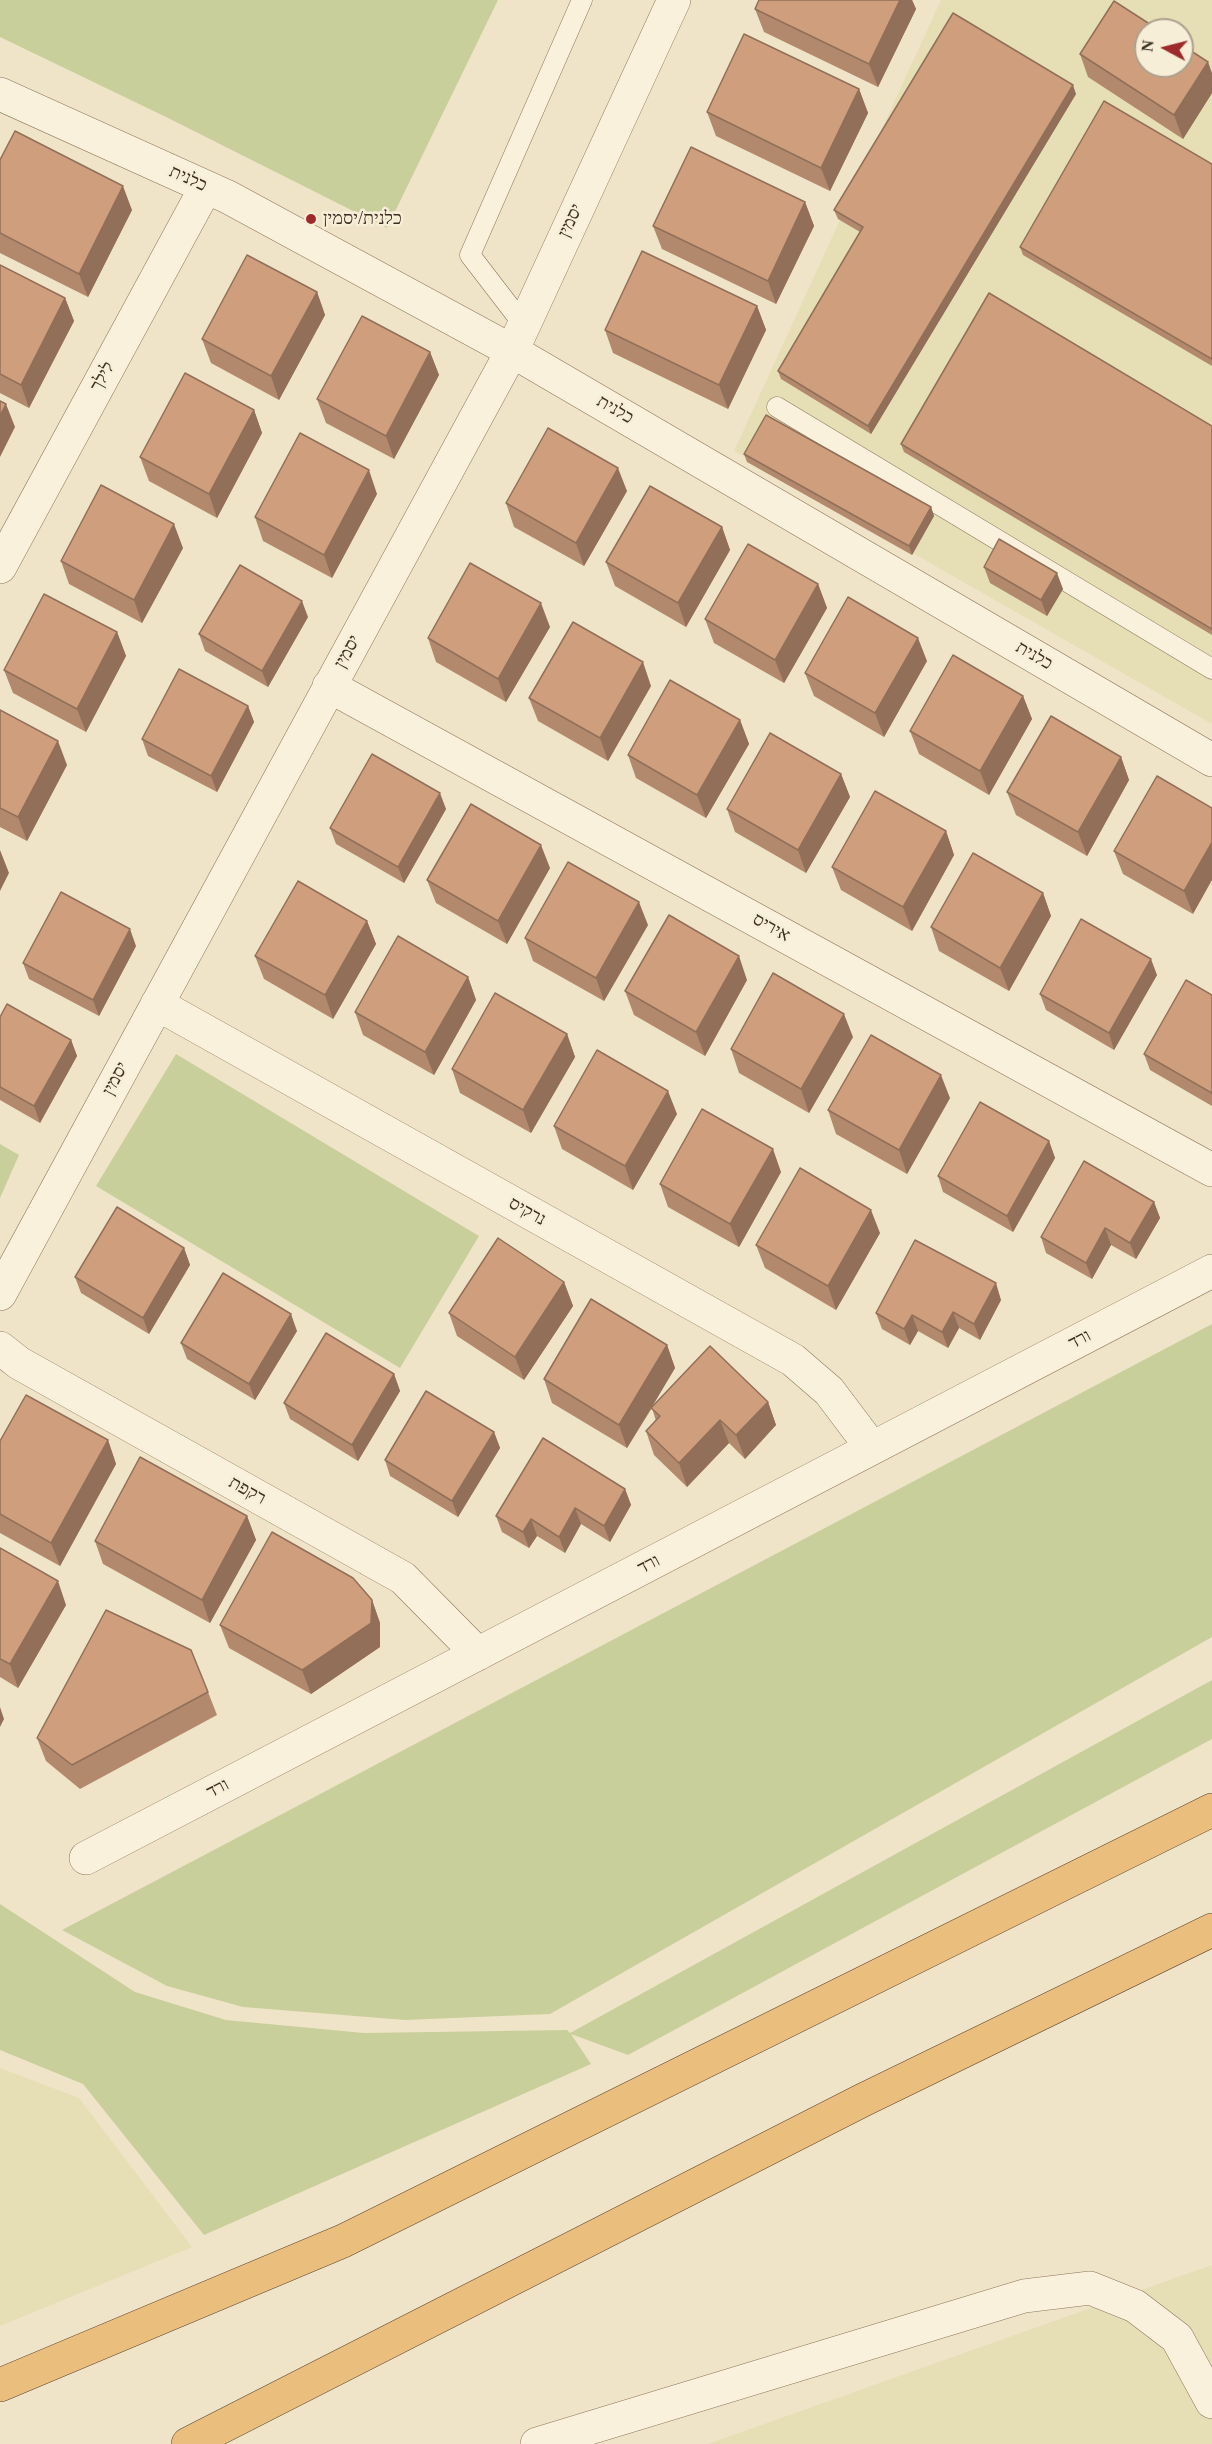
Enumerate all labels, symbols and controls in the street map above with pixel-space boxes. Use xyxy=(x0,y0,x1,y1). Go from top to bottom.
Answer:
north arrow xyxy=(1134,18,1194,78)
text: N xyxy=(1138,39,1157,53)
street label: כלנית xyxy=(166,161,210,197)
street label: יסמין xyxy=(554,201,588,241)
place label: כלנית/יסמין xyxy=(323,208,402,230)
marker: כלנית/יסמין xyxy=(304,212,318,226)
street label: לילך xyxy=(86,358,120,396)
street label: כלנית xyxy=(593,391,637,429)
street label: יסמין xyxy=(330,631,366,673)
street label: כלנית xyxy=(1012,637,1056,675)
street label: איריס xyxy=(749,909,793,947)
street label: יסמין xyxy=(98,1059,134,1099)
street label: נרקיס xyxy=(505,1193,549,1231)
street label: ורד xyxy=(1065,1325,1095,1355)
street label: רקפת xyxy=(225,1472,269,1510)
street label: ורד xyxy=(634,1550,664,1580)
street label: ורד xyxy=(203,1774,233,1804)

